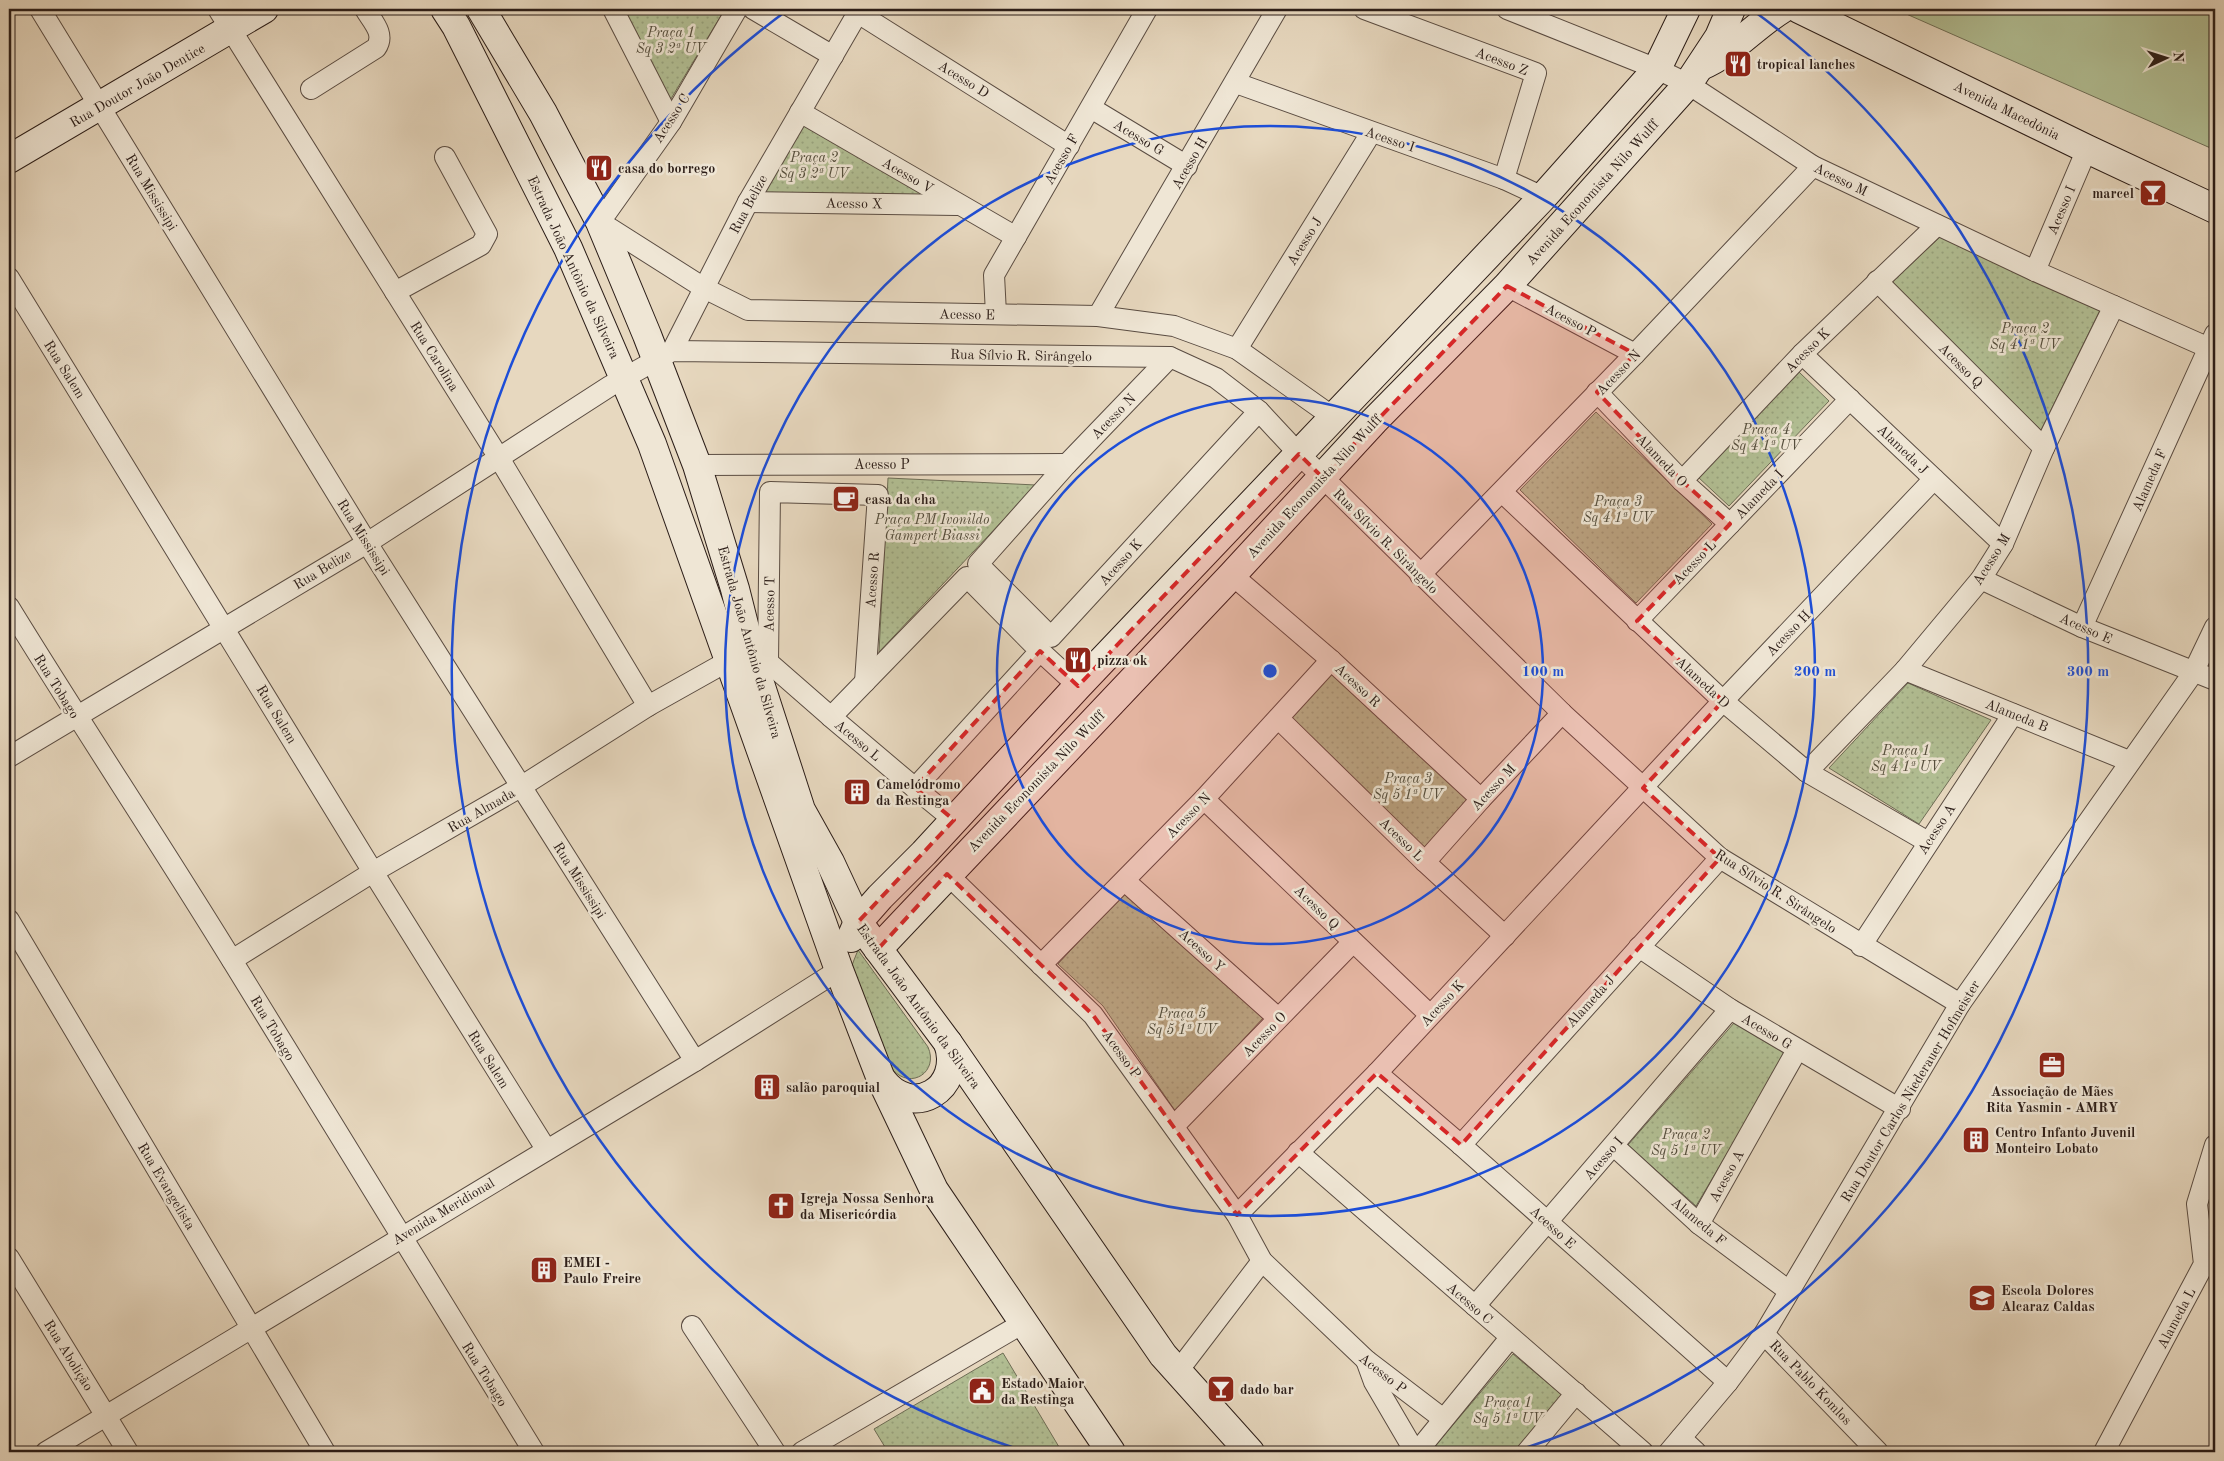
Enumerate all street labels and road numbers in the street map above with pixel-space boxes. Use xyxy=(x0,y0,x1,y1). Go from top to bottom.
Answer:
street label: Rua Doutor João Dentice xyxy=(67,41,208,130)
street label: Acesso Z xyxy=(1473,45,1530,78)
street label: Acesso D xyxy=(936,59,991,101)
street label: Avenida Macedônia xyxy=(1951,79,2062,143)
street label: Acesso C xyxy=(651,91,693,146)
street label: Avenida Economista Nilo Wulff xyxy=(1524,116,1663,268)
street label: Acesso G xyxy=(1111,117,1166,158)
street label: Acesso I xyxy=(1363,125,1416,155)
street label: Acesso F xyxy=(1042,132,1082,187)
street label: Acesso H xyxy=(1169,135,1210,192)
street label: Rua Mississipi xyxy=(123,152,180,233)
street label: Acesso V xyxy=(879,156,936,196)
street label: Acesso M xyxy=(1811,161,1870,199)
street label: Rua Belize xyxy=(728,173,770,236)
street label: Estrada João Antônio da Silveira xyxy=(524,174,622,361)
street label: Acesso I xyxy=(2045,184,2078,237)
street label: Acesso X xyxy=(825,197,883,212)
street label: Acesso J xyxy=(1285,215,1325,268)
street label: Acesso P xyxy=(1543,302,1598,340)
street label: Acesso E xyxy=(939,308,995,322)
street label: Rua Carolina xyxy=(407,319,461,394)
street label: Acesso K xyxy=(1783,326,1833,376)
street label: Rua Salem xyxy=(41,338,87,401)
street label: Acesso Q xyxy=(1936,341,1985,391)
street label: Acesso N xyxy=(1594,347,1644,398)
street label: Rua Sílvio R. Sirângelo xyxy=(950,348,1092,364)
street label: Acesso N xyxy=(1089,391,1139,442)
street label: Avenida Economista Nilo Wulff xyxy=(1245,411,1386,561)
street label: Alameda J xyxy=(1874,422,1931,478)
street label: Alameda O xyxy=(1633,432,1690,490)
street label: Alameda F xyxy=(2130,447,2170,514)
street label: Acesso P xyxy=(854,458,910,472)
street label: Alameda I xyxy=(1733,467,1787,522)
street label: Rua Sílvio R. Sirângelo xyxy=(1330,487,1440,597)
street label: Rua Mississipi xyxy=(334,497,392,578)
street label: Acesso M xyxy=(1971,531,2013,588)
street label: Acesso K xyxy=(1097,537,1145,588)
street label: Acesso L xyxy=(1670,538,1719,588)
street label: Estrada João Antônio da Silveira xyxy=(715,544,783,740)
street label: Rua Belize xyxy=(291,547,354,592)
street label: Acesso R xyxy=(864,552,882,609)
street label: Acesso T xyxy=(763,576,777,632)
street label: Acesso H xyxy=(1764,608,1814,659)
street label: Acesso E xyxy=(2057,611,2114,647)
street label: Rua Tobago xyxy=(31,652,81,721)
street label: Alameda D xyxy=(1673,654,1732,711)
street label: Acesso R xyxy=(1332,661,1383,710)
street label: Rua Salem xyxy=(253,683,299,746)
street label: Alameda B xyxy=(1983,697,2050,735)
street label: Avenida Economista Nilo Wulff xyxy=(966,707,1109,855)
street label: Acesso L xyxy=(832,718,883,764)
street label: Acesso M xyxy=(1469,762,1519,814)
street label: Rua Almada xyxy=(445,786,518,836)
street label: Acesso N xyxy=(1164,790,1214,841)
street label: Acesso A xyxy=(1915,802,1958,857)
street label: Acesso L xyxy=(1376,815,1426,864)
street label: Rua Mississipi xyxy=(550,840,608,921)
street label: Rua Sílvio R. Sirângelo xyxy=(1712,847,1839,936)
street label: Acesso Q xyxy=(1291,883,1341,932)
street label: Estrada João Antônio da Silveira xyxy=(854,922,983,1092)
street label: Acesso Y xyxy=(1176,927,1227,975)
street label: Alameda J xyxy=(1564,973,1618,1030)
street label: Acesso K xyxy=(1418,978,1467,1029)
street label: Rua Doutor Carlos Niederauer Hofmeister xyxy=(1839,978,1983,1205)
street label: Rua Tobago xyxy=(247,994,297,1063)
street label: Acesso O xyxy=(1240,1010,1289,1060)
street label: Acesso G xyxy=(1739,1011,1794,1052)
street label: Rua Salem xyxy=(465,1028,511,1091)
street label: Acesso P xyxy=(1099,1028,1143,1081)
street label: Acesso I xyxy=(1581,1135,1626,1183)
street label: Rua Evangelista xyxy=(135,1141,198,1233)
street label: Acesso A xyxy=(1707,1148,1747,1205)
street label: Avenida Meridional xyxy=(390,1176,497,1248)
street label: Alameda F xyxy=(1668,1195,1728,1249)
street label: Acesso E xyxy=(1527,1204,1578,1252)
street label: Acesso C xyxy=(1444,1280,1495,1327)
street label: Alameda L xyxy=(2155,1286,2199,1351)
street label: Rua Abolição xyxy=(41,1318,95,1393)
street label: Rua Pablo Komlos xyxy=(1767,1338,1854,1428)
street label: Rua Tobago xyxy=(459,1340,509,1409)
street label: Acesso P xyxy=(1356,1351,1409,1396)

